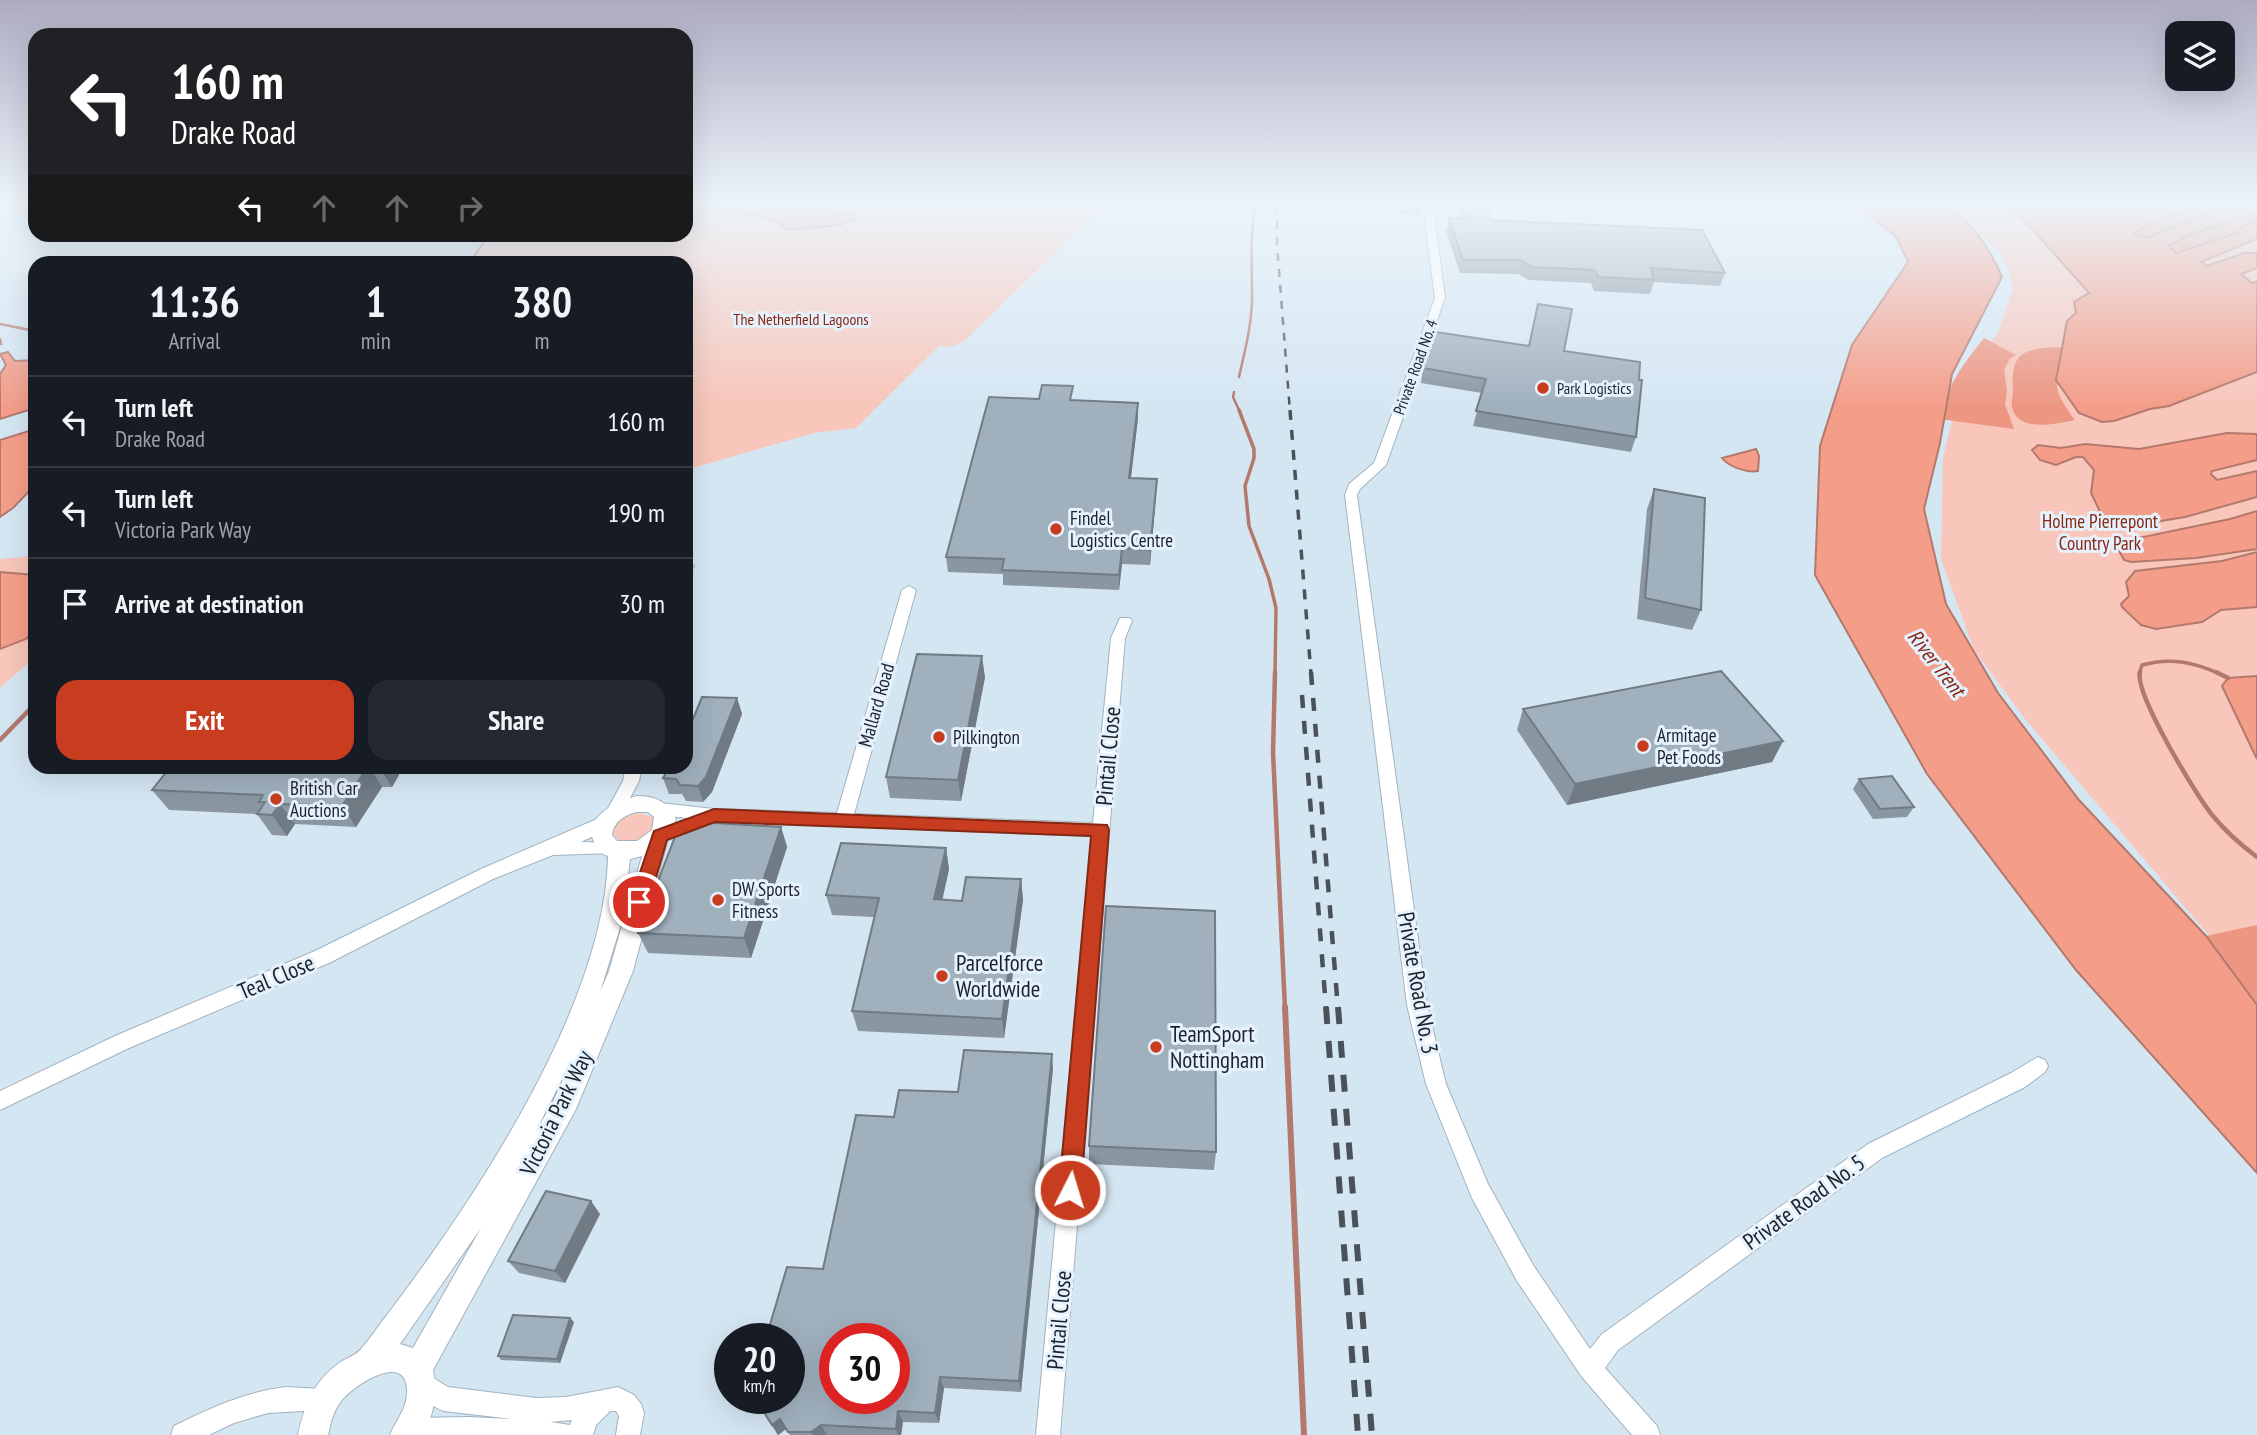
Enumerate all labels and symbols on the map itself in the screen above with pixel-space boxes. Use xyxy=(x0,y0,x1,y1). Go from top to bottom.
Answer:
park label: The Netherfield Lagoons xyxy=(733,309,869,329)
street label: Private Road No. 4 xyxy=(1388,317,1442,417)
place label: Park Logistics xyxy=(1557,378,1631,398)
marker: Park Logistics xyxy=(1535,380,1551,396)
place label: Findel Logistics Centre xyxy=(1070,506,1173,552)
park label: Holme Pierrepont Country Park xyxy=(2042,509,2159,555)
marker: Findel Logistics Centre xyxy=(1048,521,1064,537)
water label: River Trent xyxy=(1902,624,1972,704)
street label: Mallard Road xyxy=(853,660,899,750)
street label: Pintail Close xyxy=(1089,705,1126,807)
place label: Armitage Pet Foods xyxy=(1657,723,1721,769)
place label: Pilkington xyxy=(953,725,1020,749)
marker: Pilkington xyxy=(931,729,947,745)
marker: Armitage Pet Foods xyxy=(1635,738,1651,754)
place label: British Car Auctions xyxy=(290,776,358,822)
marker: British Car Auctions xyxy=(268,791,284,807)
pin xyxy=(609,872,669,932)
place label: DW Sports Fitness xyxy=(732,877,800,923)
marker: DW Sports Fitness xyxy=(710,892,726,908)
street label: Private Road No. 3 xyxy=(1392,910,1445,1056)
street label: Teal Close xyxy=(233,948,318,1006)
place label: Parcelforce Worldwide xyxy=(956,948,1043,1003)
marker: Parcelforce Worldwide xyxy=(934,968,950,984)
place label: TeamSport Nottingham xyxy=(1170,1019,1264,1074)
marker: TeamSport Nottingham xyxy=(1148,1039,1164,1055)
street label: Victoria Park Way xyxy=(512,1045,599,1181)
street label: Private Road No. 5 xyxy=(1737,1148,1870,1256)
position arrow xyxy=(1033,1153,1107,1227)
street label: Pintail Close xyxy=(1040,1269,1077,1371)
speed limit sign: 30 xyxy=(819,1323,910,1414)

